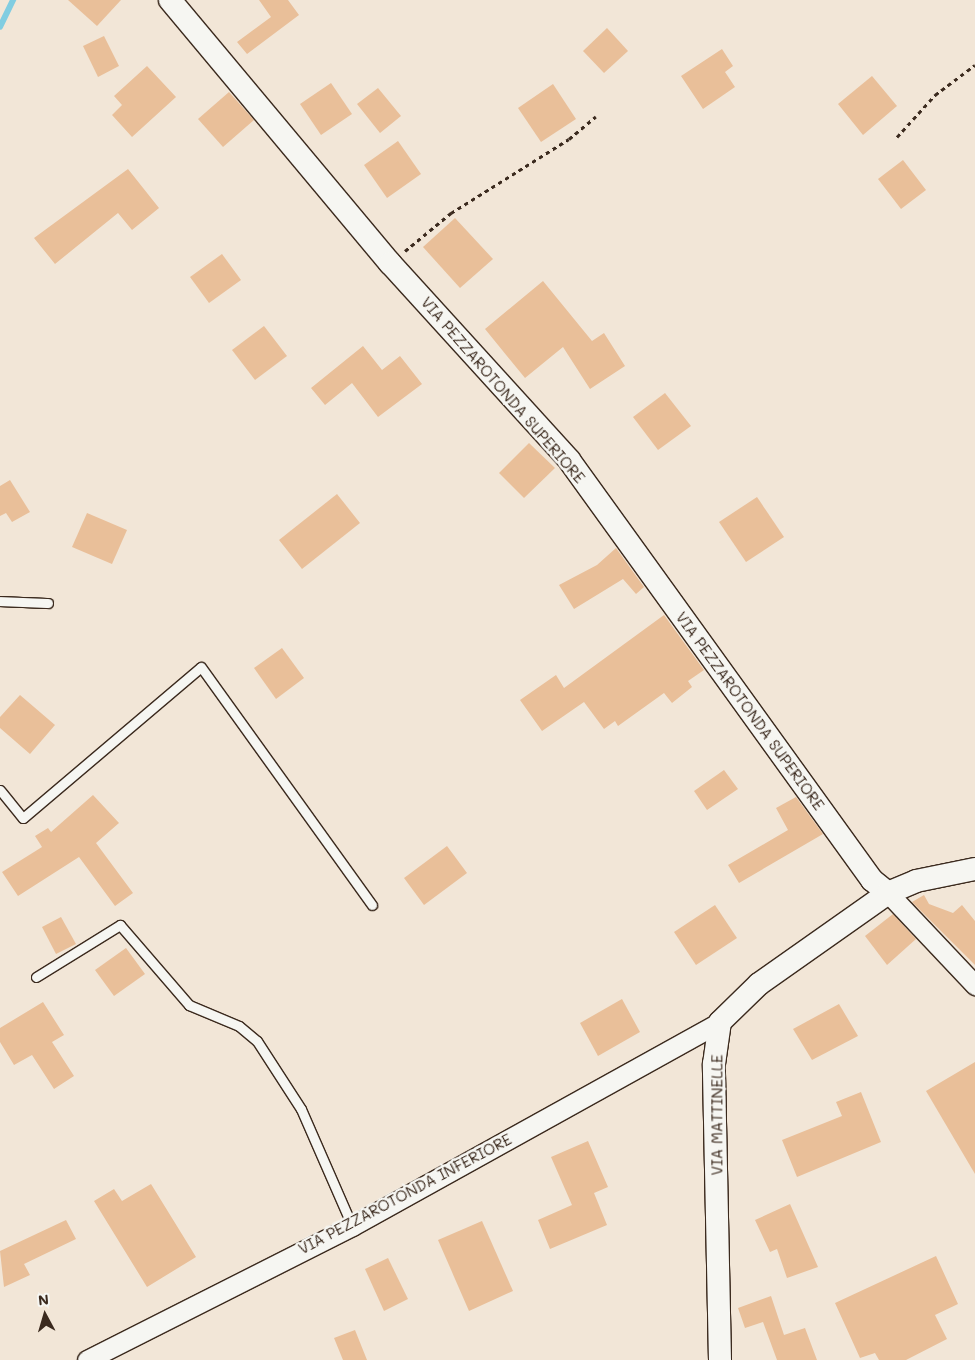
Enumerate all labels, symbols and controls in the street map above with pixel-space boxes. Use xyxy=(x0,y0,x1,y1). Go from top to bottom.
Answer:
street label: VIA PEZZAROTONDA SUPERIORE xyxy=(417,293,589,487)
street label: VIA PEZZAROTONDA SUPERIORE xyxy=(672,608,828,814)
street label: VIA MATTINELLE xyxy=(708,1054,726,1176)
street label: VIA PEZZAROTONDA INFERIORE xyxy=(295,1130,515,1258)
north arrow xyxy=(20,1290,70,1340)
text: N xyxy=(37,1290,50,1310)

